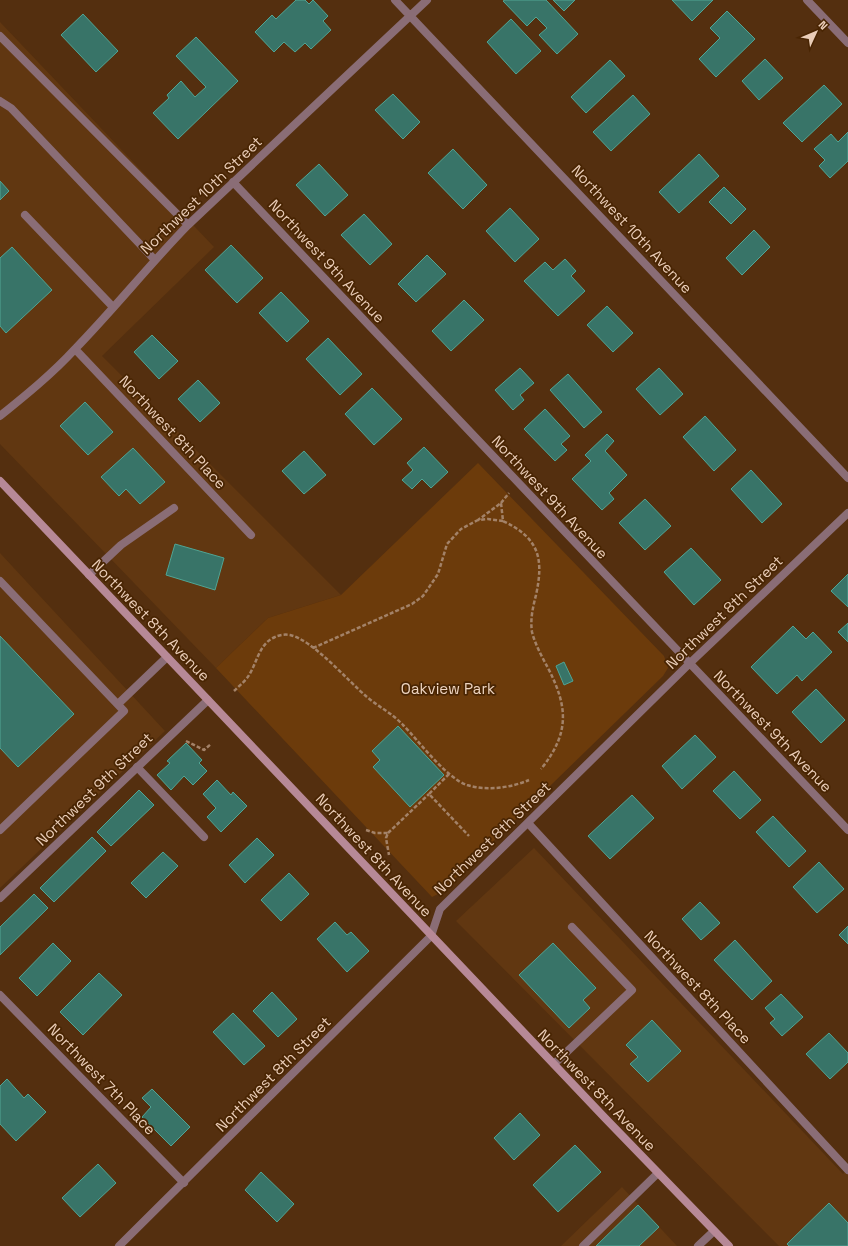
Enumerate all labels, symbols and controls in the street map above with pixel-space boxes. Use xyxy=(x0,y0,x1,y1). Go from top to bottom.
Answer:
north arrow xyxy=(796,12,836,52)
text: N xyxy=(816,18,831,33)
street label: Northwest 10th Street xyxy=(136,132,266,258)
street label: Northwest 10th Avenue xyxy=(568,161,697,297)
street label: Northwest 9th Avenue xyxy=(265,195,389,327)
street label: Northwest 8th Place xyxy=(115,371,231,493)
street label: Northwest 9th Avenue xyxy=(488,431,612,563)
street label: Northwest 8th Street xyxy=(662,551,787,673)
street label: Northwest 8th Avenue xyxy=(88,555,214,685)
street label: Northwest 9th Avenue xyxy=(710,666,836,796)
park label: Oakview Park xyxy=(401,679,495,698)
street label: Northwest 9th Street xyxy=(32,728,156,850)
street label: Northwest 8th Street xyxy=(430,777,555,899)
street label: Northwest 8th Avenue xyxy=(312,789,436,921)
street label: Northwest 8th Place xyxy=(640,926,756,1048)
street label: Northwest 8th Street xyxy=(211,1012,335,1136)
street label: Northwest 7th Place xyxy=(44,1019,160,1139)
street label: Northwest 8th Avenue xyxy=(534,1025,660,1155)

